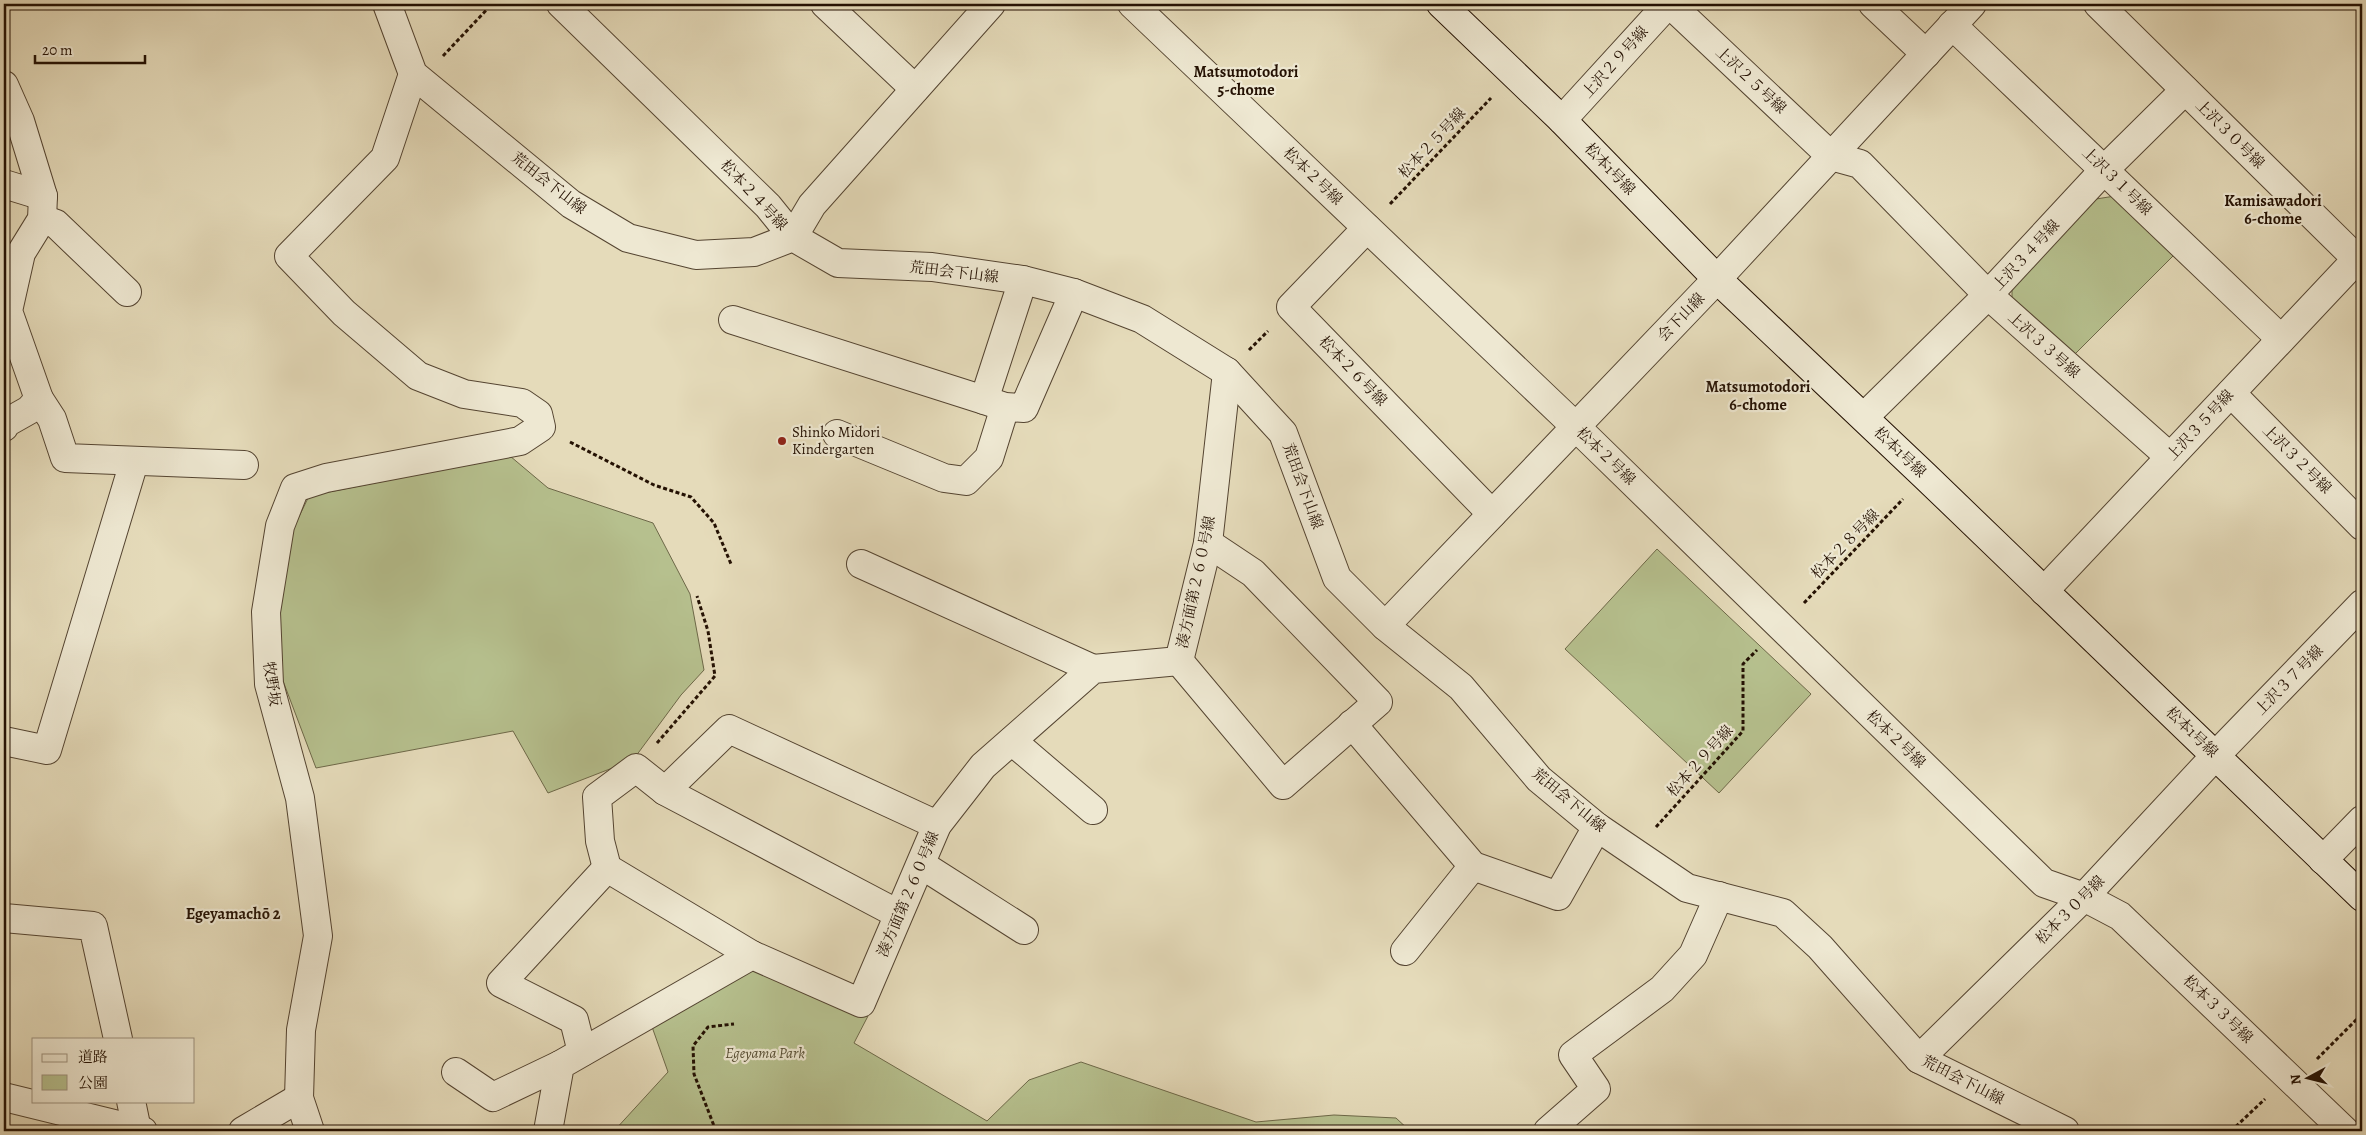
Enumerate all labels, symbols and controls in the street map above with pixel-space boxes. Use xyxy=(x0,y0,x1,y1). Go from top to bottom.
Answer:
street label: 上沢２９号線 xyxy=(1577,22,1653,102)
scale bar xyxy=(35,32,145,64)
text: 20 m xyxy=(42,40,73,60)
street label: 上沢２５号線 xyxy=(1711,42,1791,118)
district label: Matsumotodori 5-chome xyxy=(1194,61,1299,101)
street label: 上沢３０号線 xyxy=(2191,95,2269,173)
street label: 松本２５号線 xyxy=(1394,103,1470,183)
street label: 松本1号線 xyxy=(1580,139,1640,199)
street label: 松本２号線 xyxy=(1279,143,1347,209)
street label: 上沢３１号線 xyxy=(2078,143,2156,219)
street label: 荒田会下山線 xyxy=(507,147,591,219)
street label: 松本２４号線 xyxy=(716,155,792,235)
district label: Kamisawadori 6-chome xyxy=(2224,190,2322,230)
street label: 上沢３４号線 xyxy=(1988,215,2064,295)
street label: 荒田会下山線 xyxy=(908,257,1000,287)
street label: 会下山線 xyxy=(1653,288,1709,346)
street label: 上沢３３号線 xyxy=(2004,307,2084,383)
street label: 松本２６号線 xyxy=(1315,332,1391,410)
district label: Matsumotodori 6-chome xyxy=(1706,376,1811,416)
street label: 上沢３５号線 xyxy=(2162,385,2238,465)
street label: 上沢３２号線 xyxy=(2258,420,2336,498)
place label: Shinko Midori Kindergarten xyxy=(792,422,880,459)
street label: 松本1号線 xyxy=(1870,422,1930,482)
street label: 松本２号線 xyxy=(1572,423,1640,489)
marker: Shinko Midori Kindergarten xyxy=(776,435,788,447)
street label: 荒田会下山線 xyxy=(1278,440,1328,532)
street label: 松本２８号線 xyxy=(1807,505,1883,583)
street label: 湊方面第２６０号線 xyxy=(1172,514,1220,650)
street label: 上沢３７号線 xyxy=(2251,641,2327,719)
street label: 牧野坂 xyxy=(259,660,285,708)
street label: 松本1号線 xyxy=(2162,702,2222,762)
street label: 松本２号線 xyxy=(1862,706,1930,772)
street label: 松本２９号線 xyxy=(1662,721,1738,801)
street label: 荒田会下山線 xyxy=(1528,763,1610,837)
street label: 湊方面第２６０号線 xyxy=(872,828,944,960)
street label: 松本３０号線 xyxy=(2031,871,2109,949)
district label: Egeyamachō 2 xyxy=(186,903,281,925)
street label: 松本３３号線 xyxy=(2179,971,2257,1047)
legend xyxy=(32,1038,195,1102)
park label: Egeyama Park xyxy=(725,1043,805,1063)
text: 道路 xyxy=(78,1047,108,1067)
street label: 荒田会下山線 xyxy=(1918,1051,2008,1109)
north arrow xyxy=(2284,1052,2334,1102)
text: 公園 xyxy=(78,1073,108,1093)
text: N xyxy=(2286,1073,2306,1086)

